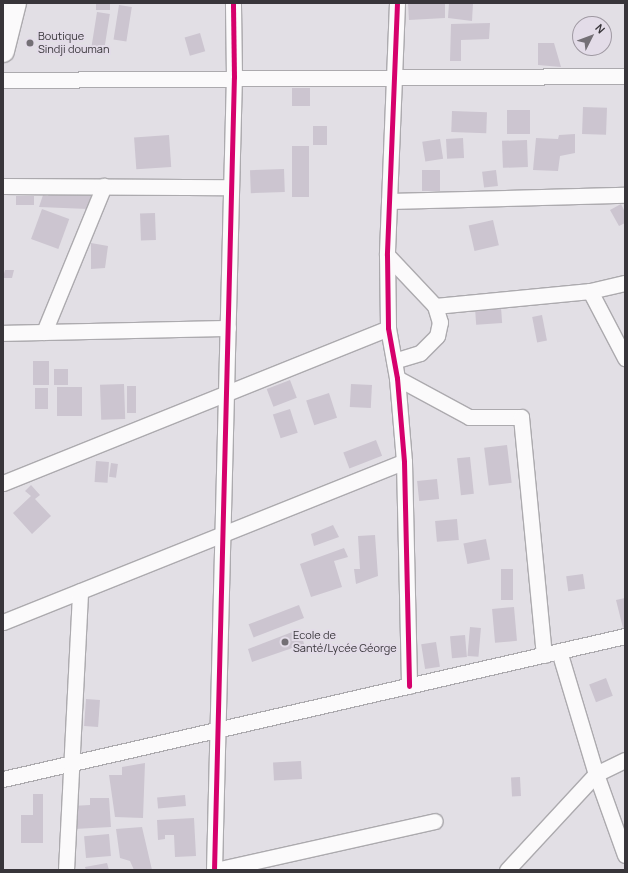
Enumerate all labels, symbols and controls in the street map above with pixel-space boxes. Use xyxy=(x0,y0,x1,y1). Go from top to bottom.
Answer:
north arrow xyxy=(572,16,612,56)
text: N xyxy=(592,20,609,36)
place label: Boutique Sindji douman xyxy=(38,30,109,56)
marker: Boutique Sindji douman xyxy=(25,38,35,48)
place label: Ecole de Santé/Lycée Géorge xyxy=(293,629,397,655)
marker: Ecole de Santé/Lycée Géorge xyxy=(280,637,290,647)

